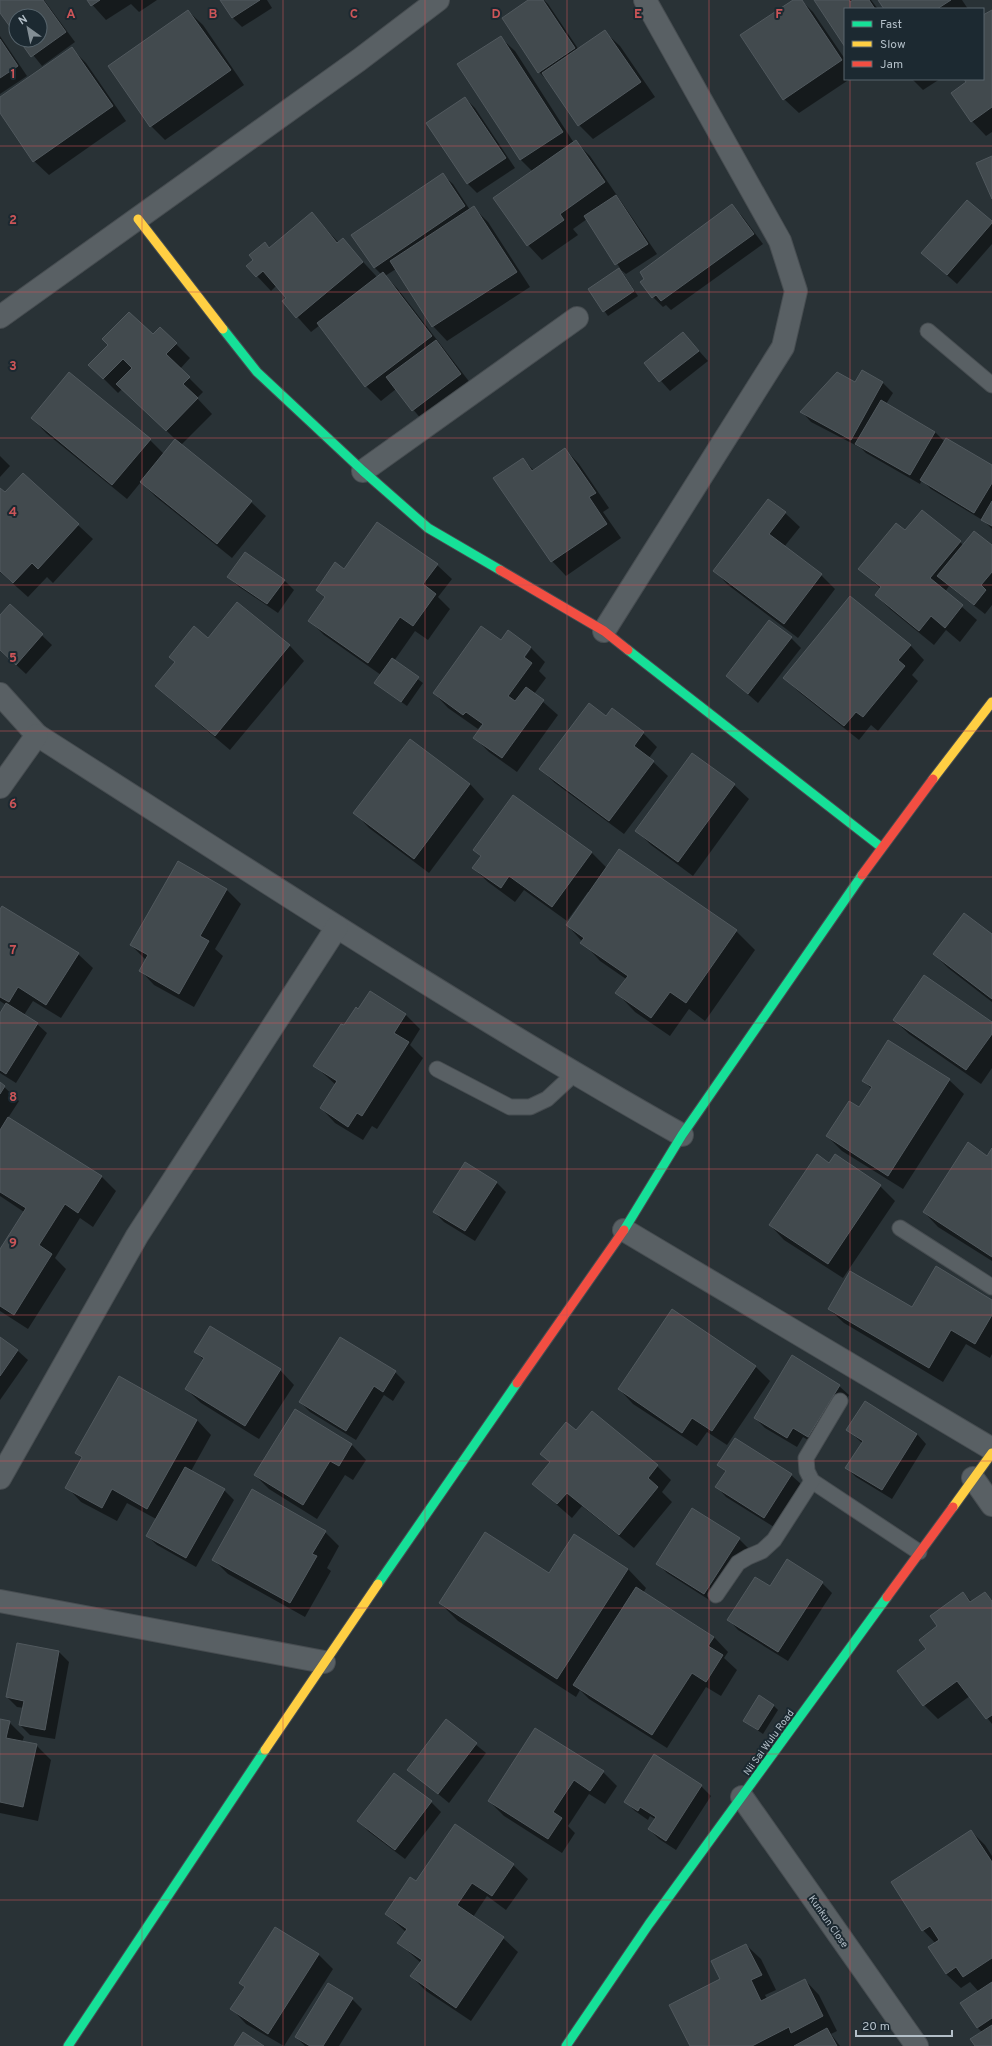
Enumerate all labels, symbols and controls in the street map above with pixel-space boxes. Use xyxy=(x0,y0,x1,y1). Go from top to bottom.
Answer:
text: A xyxy=(66,7,76,23)
text: B xyxy=(209,7,218,23)
text: C xyxy=(350,7,358,23)
text: D xyxy=(491,7,501,23)
text: E xyxy=(634,7,642,23)
text: F xyxy=(775,7,783,23)
north arrow xyxy=(8,8,48,48)
legend xyxy=(844,8,984,80)
text: N xyxy=(16,12,30,28)
text: Fast xyxy=(880,17,902,33)
text: Slow xyxy=(880,37,906,53)
text: Jam xyxy=(880,57,903,73)
text: 1 xyxy=(10,67,16,83)
text: 2 xyxy=(9,213,17,229)
text: 3 xyxy=(9,359,17,375)
text: 4 xyxy=(9,505,17,521)
text: 5 xyxy=(9,651,17,667)
text: 6 xyxy=(9,797,17,813)
text: 7 xyxy=(10,943,17,959)
text: 8 xyxy=(9,1090,17,1106)
text: 9 xyxy=(9,1236,17,1252)
street label: Nii Sai Wulu Road xyxy=(741,1707,797,1778)
street label: Kunkun Close xyxy=(805,1893,851,1951)
scale bar xyxy=(856,2012,952,2038)
text: 20 m xyxy=(862,2019,890,2035)

